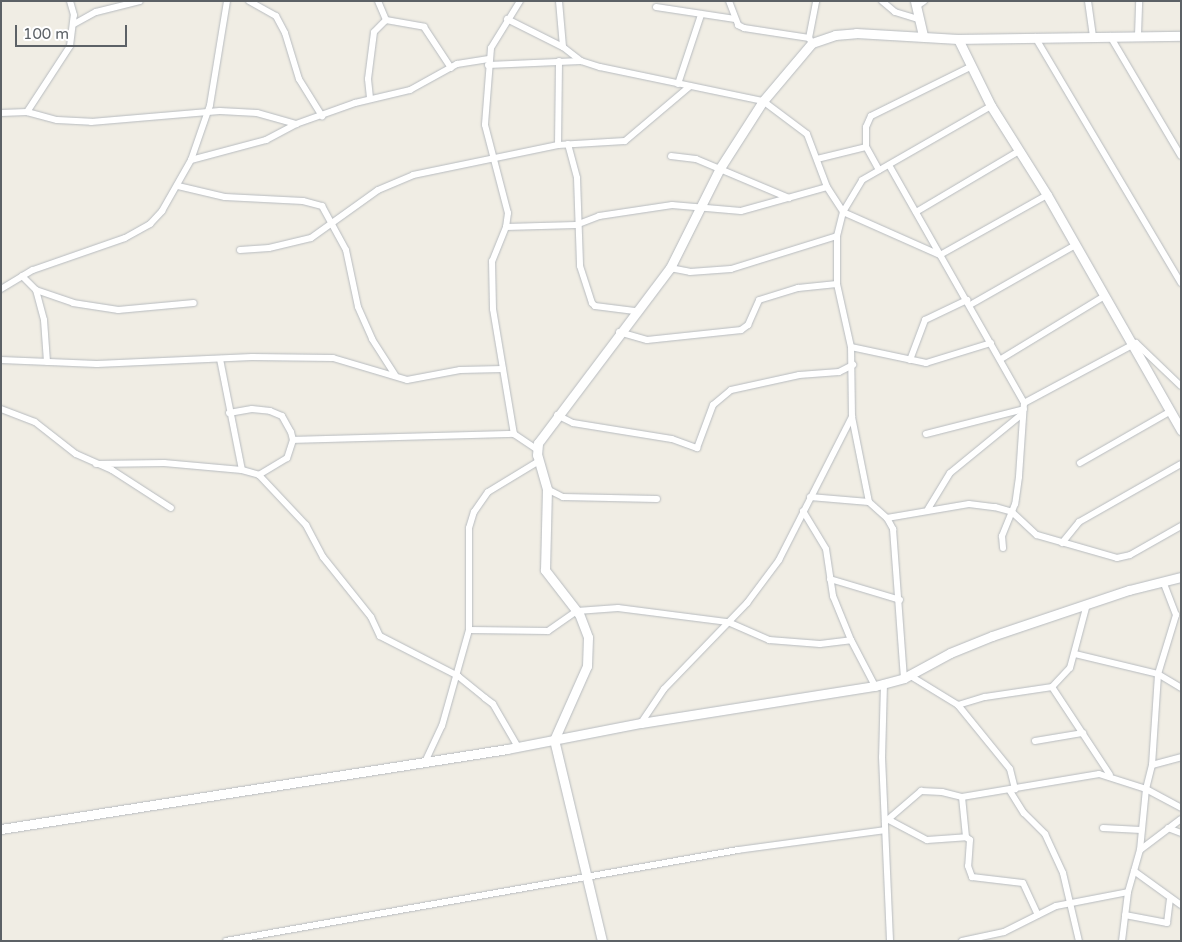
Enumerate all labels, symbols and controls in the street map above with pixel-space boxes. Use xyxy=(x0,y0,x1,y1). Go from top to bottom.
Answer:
scale bar xyxy=(18,15,130,47)
text: 100 m xyxy=(23,25,69,43)

